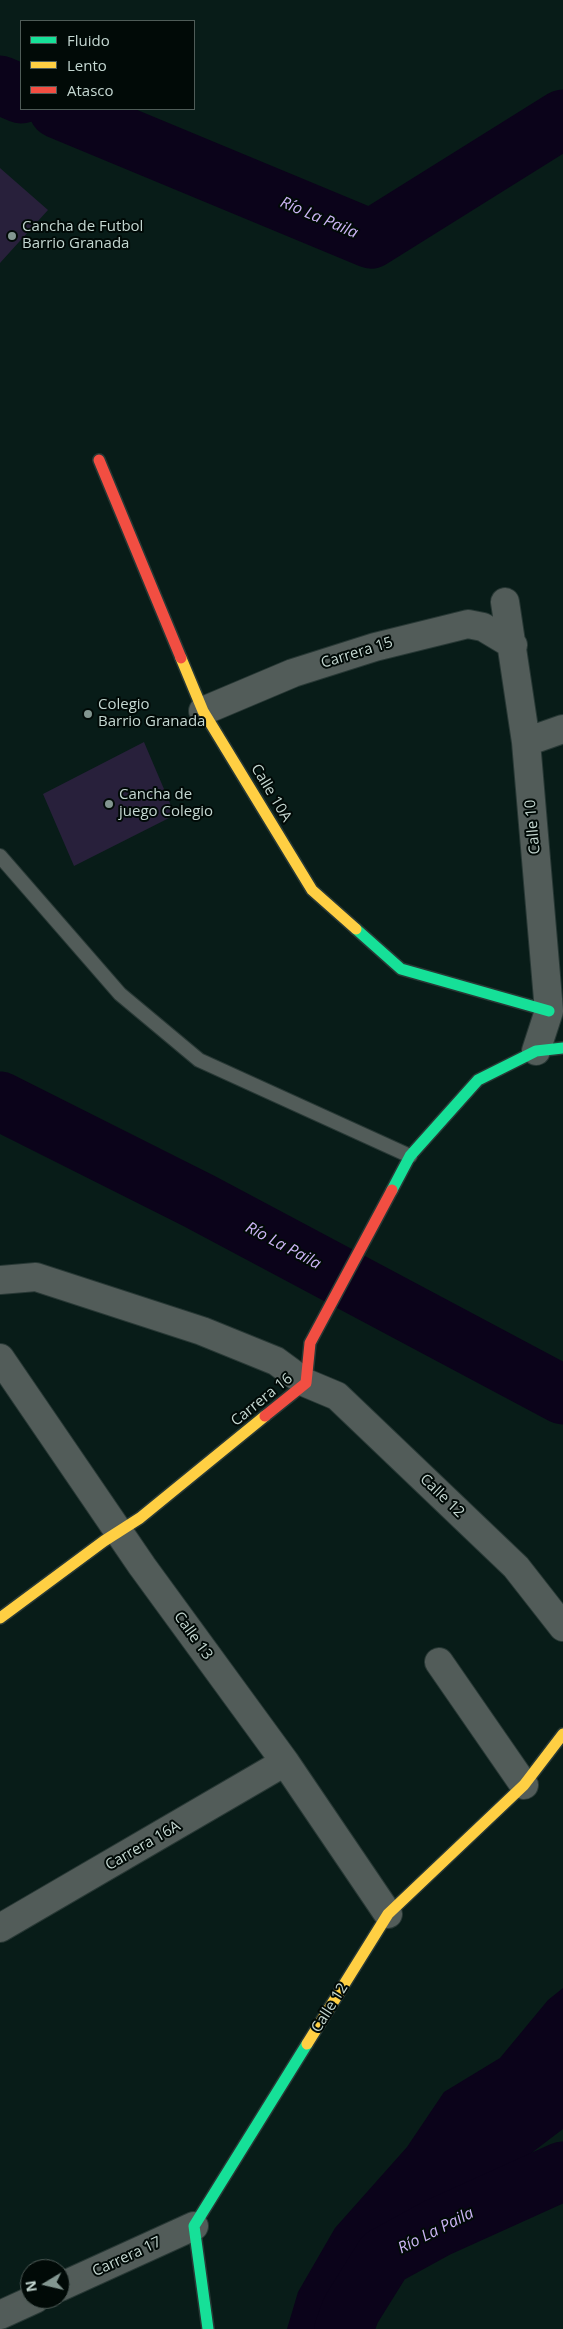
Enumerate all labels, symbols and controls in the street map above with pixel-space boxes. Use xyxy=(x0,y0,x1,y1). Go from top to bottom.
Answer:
legend xyxy=(20,20,195,110)
text: Fluido xyxy=(67,30,110,50)
text: Lento xyxy=(67,55,107,75)
text: Atasco xyxy=(67,80,114,100)
water label: Río La Paila xyxy=(277,193,361,243)
place label: Cancha de Futbol Barrio Granada xyxy=(22,218,143,253)
marker: Cancha de Futbol Barrio Granada xyxy=(6,230,18,242)
street label: Carrera 15 xyxy=(319,634,395,672)
place label: Colegio Barrio Granada xyxy=(98,696,205,731)
marker: Colegio Barrio Granada xyxy=(82,708,94,720)
street label: Calle 10A xyxy=(247,761,295,825)
place label: Cancha de juego Colegio xyxy=(119,786,213,821)
marker: Cancha de juego Colegio xyxy=(103,798,115,810)
street label: Calle 10 xyxy=(522,799,544,855)
water label: Río La Paila xyxy=(242,1218,324,1274)
street label: Carrera 16 xyxy=(228,1370,296,1430)
street label: Calle 12 xyxy=(416,1470,468,1522)
street label: Calle 13 xyxy=(170,1609,216,1663)
street label: Carrera 16A xyxy=(102,1817,184,1875)
street label: Calle 12 xyxy=(308,1980,352,2036)
water label: Río La Paila xyxy=(395,2204,477,2258)
street label: Carrera 17 xyxy=(90,2233,164,2281)
north arrow xyxy=(20,2259,70,2309)
text: N xyxy=(20,2279,41,2293)

